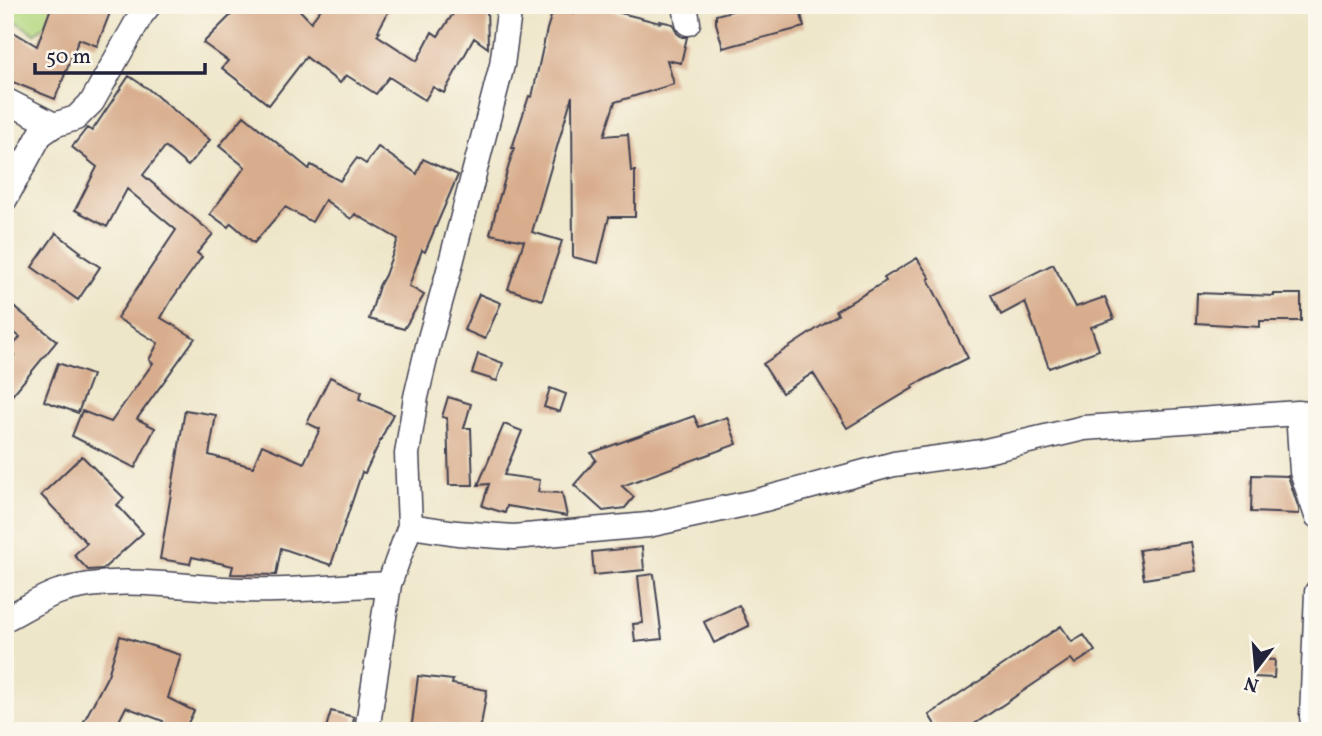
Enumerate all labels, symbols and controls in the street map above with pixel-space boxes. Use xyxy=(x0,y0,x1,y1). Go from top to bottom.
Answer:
scale bar xyxy=(35,32,205,76)
text: 50 m xyxy=(46,43,91,72)
north arrow xyxy=(1220,634,1290,704)
text: N xyxy=(1241,669,1262,698)

